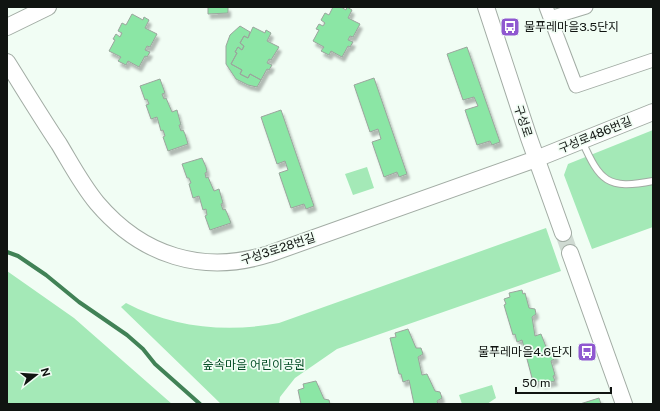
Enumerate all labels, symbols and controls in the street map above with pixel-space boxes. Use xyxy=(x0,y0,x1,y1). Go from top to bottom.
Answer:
bus stop icon: 물푸레마을3.5단지 xyxy=(499,16,521,38)
place label: 물푸레마을3.5단지 xyxy=(524,20,619,34)
street label: 구성로 xyxy=(511,103,535,139)
street label: 구성로486번길 xyxy=(556,114,634,156)
street label: 구성3로28번길 xyxy=(239,230,317,268)
bus stop icon: 물푸레마을4.6단지 xyxy=(576,341,598,363)
place label: 물푸레마을4.6단지 xyxy=(478,345,573,359)
north arrow xyxy=(16,355,56,395)
park label: 숲속마을 어린이공원 xyxy=(203,358,305,372)
text: N xyxy=(39,366,53,378)
scale bar xyxy=(516,369,611,395)
text: 50 m xyxy=(522,376,550,390)

